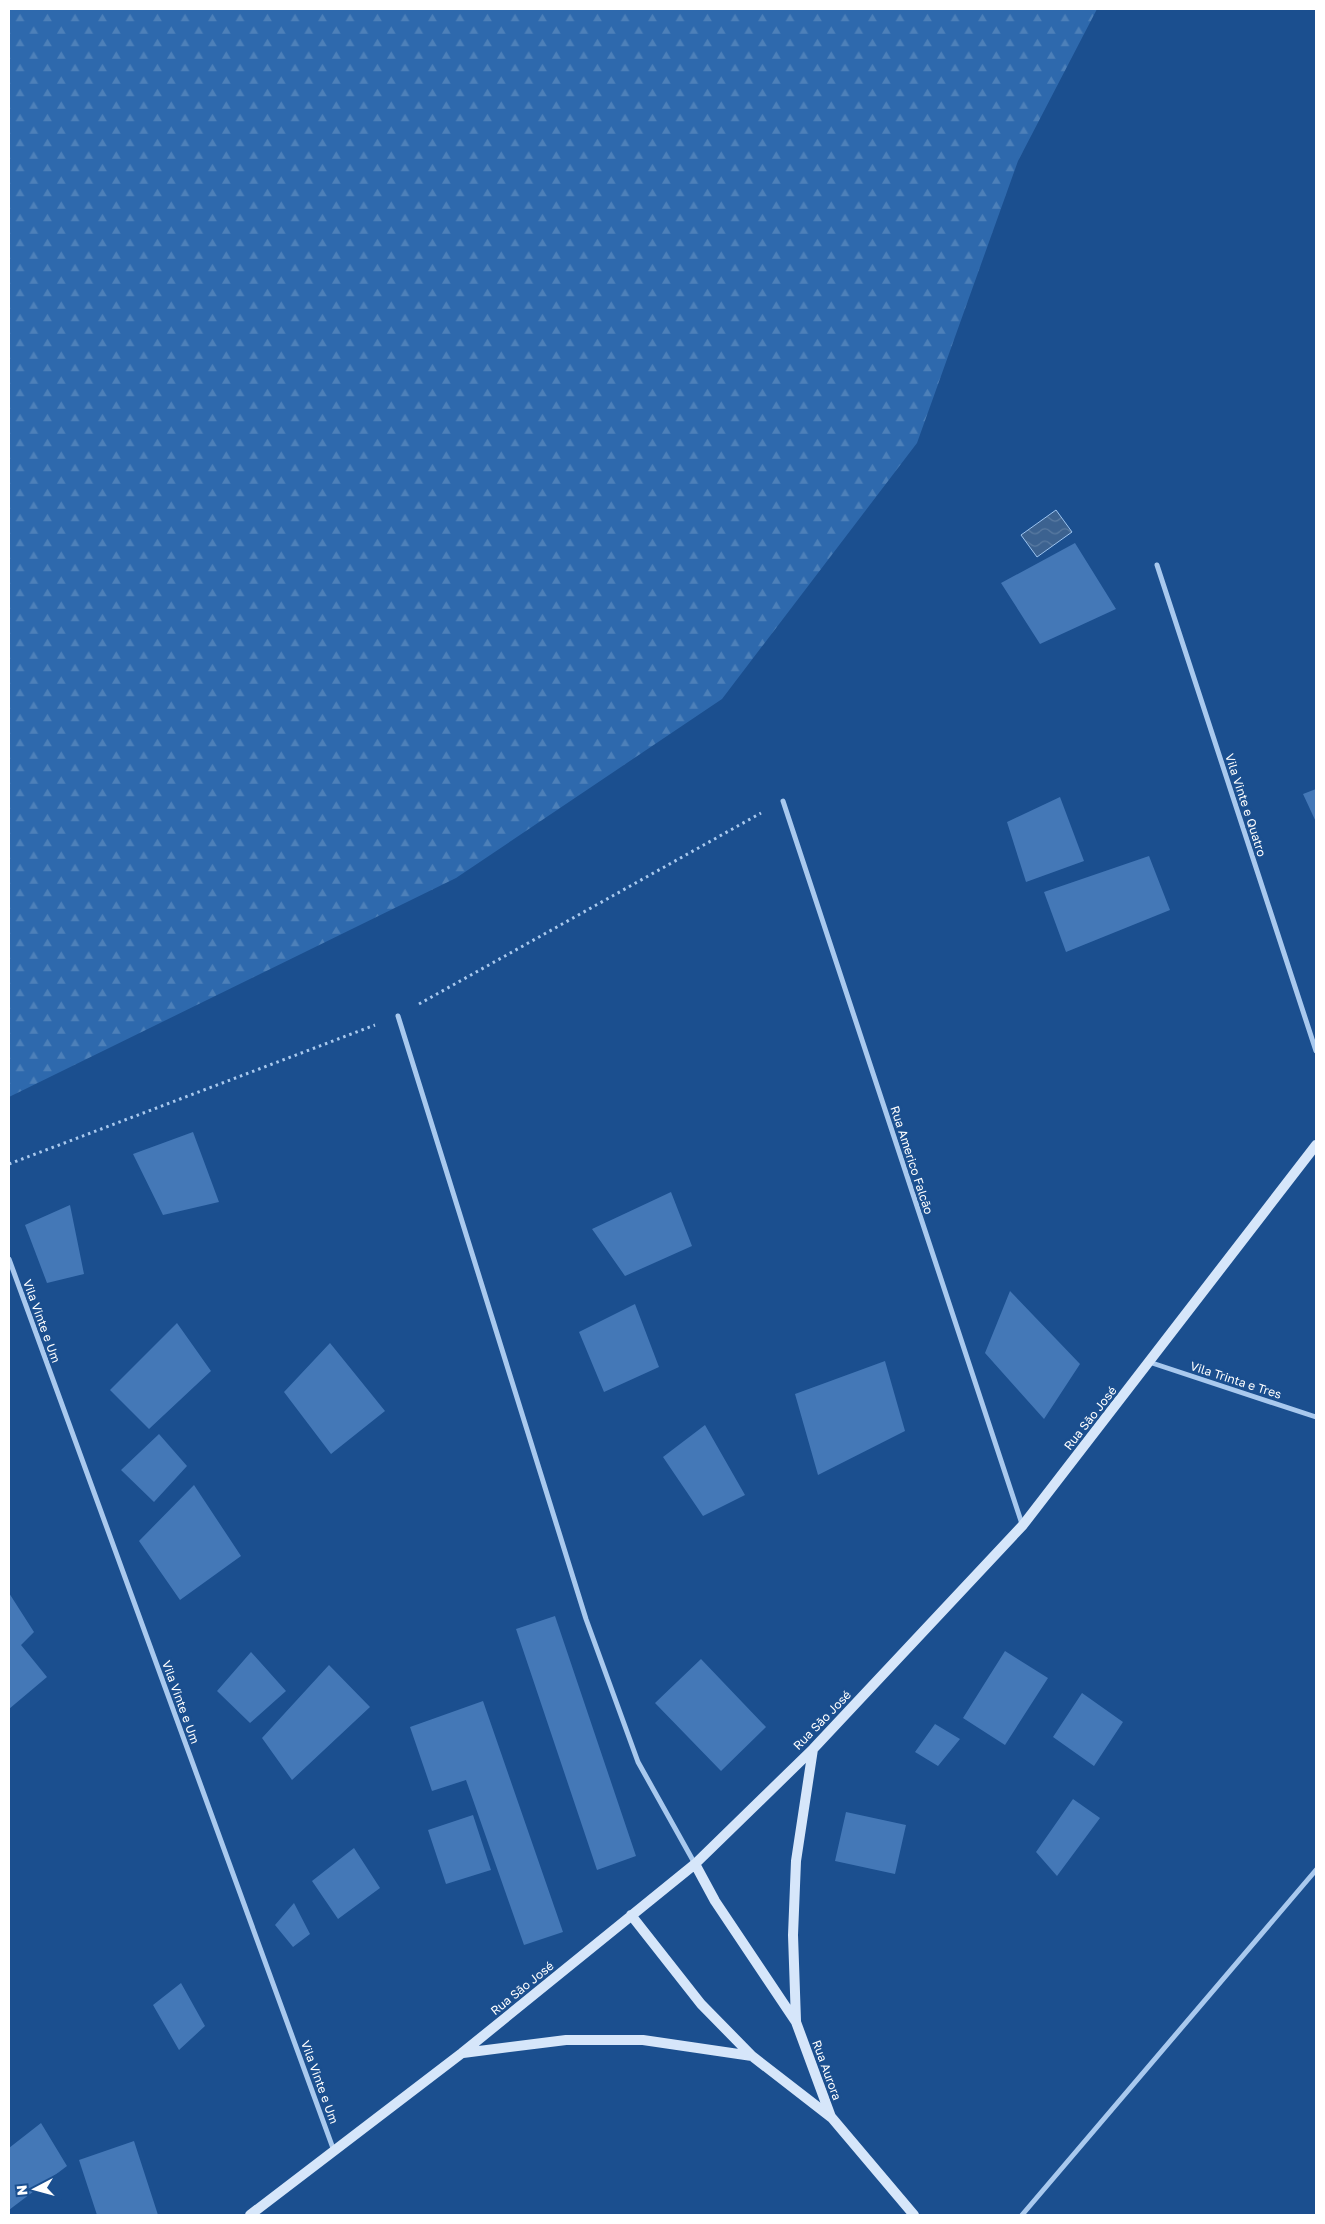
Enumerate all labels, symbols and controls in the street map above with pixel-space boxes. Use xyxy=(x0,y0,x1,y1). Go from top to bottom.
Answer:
street label: Vila Vinte e Quatro xyxy=(1222,752,1270,858)
street label: Rua Americo Falcão xyxy=(887,1104,937,1216)
street label: Vila Vinte e Um xyxy=(20,1277,64,1365)
street label: Vila Trinta e Tres xyxy=(1188,1358,1284,1402)
street label: Rua São José xyxy=(1060,1383,1120,1453)
street label: Vila Vinte e Um xyxy=(159,1658,203,1746)
street label: Rua São José xyxy=(790,1687,854,1753)
street label: Rua São José xyxy=(487,1958,557,2018)
street label: Vila Vinte e Um xyxy=(298,2038,342,2126)
street label: Rua Aurora xyxy=(809,2038,845,2102)
north arrow xyxy=(10,2164,60,2214)
text: N xyxy=(13,2184,31,2197)

